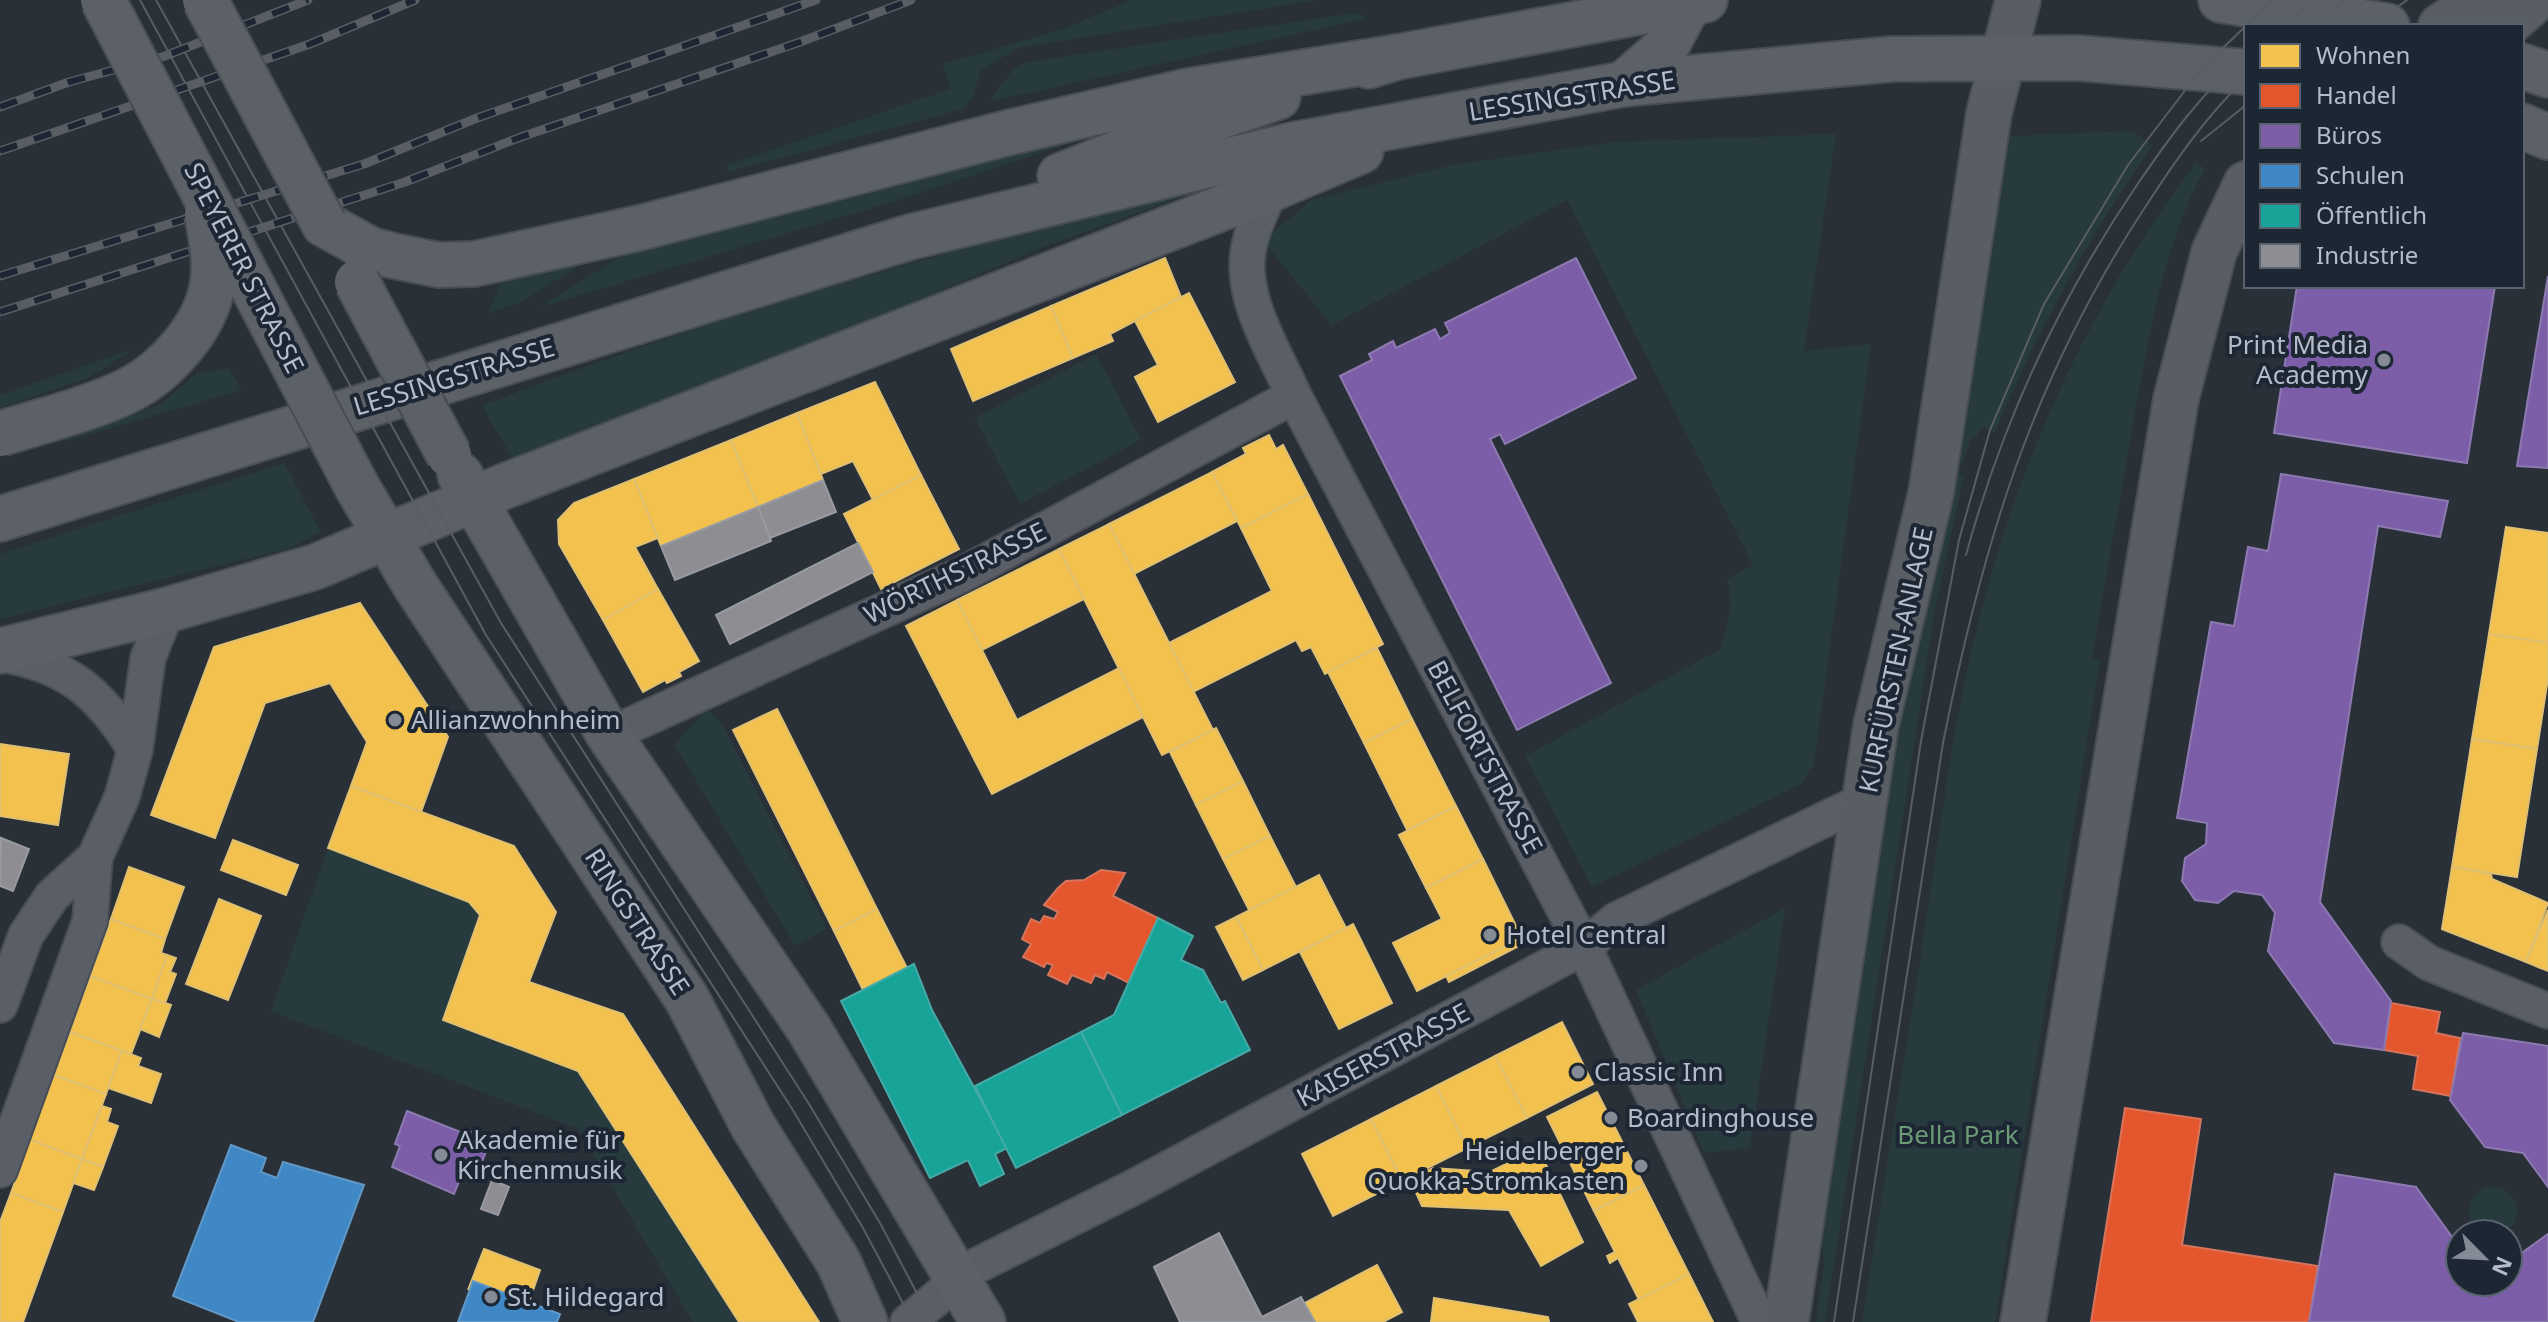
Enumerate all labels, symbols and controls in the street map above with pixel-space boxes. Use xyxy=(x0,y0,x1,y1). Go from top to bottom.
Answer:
legend xyxy=(2244,24,2524,288)
text: Wohnen xyxy=(2316,38,2410,71)
street label: LESSINGSTRASSE xyxy=(1466,61,1678,129)
text: Handel xyxy=(2316,78,2397,111)
text: Büros xyxy=(2316,118,2382,151)
street label: SPEYERER STRASSE xyxy=(176,156,314,379)
text: Schulen xyxy=(2316,158,2405,191)
text: Öffentlich xyxy=(2316,198,2427,231)
text: Industrie xyxy=(2316,238,2418,271)
place label: Print Media Academy xyxy=(2227,326,2369,392)
street label: LESSINGSTRASSE xyxy=(349,328,559,424)
marker: Print Media Academy xyxy=(2375,351,2393,369)
street label: WÖRTHSTRASSE xyxy=(857,512,1052,632)
street label: KURFÜRSTEN-ANLAGE xyxy=(1849,524,1941,796)
street label: BELFORTSTRASSE xyxy=(1420,654,1552,859)
place label: Allianzwohnheim xyxy=(411,701,621,737)
marker: Allianzwohnheim xyxy=(386,711,404,729)
street label: RINGSTRASSE xyxy=(577,841,699,1002)
place label: Hotel Central xyxy=(1506,916,1667,952)
marker: Hotel Central xyxy=(1481,926,1499,944)
street label: KAISERSTRASSE xyxy=(1290,993,1475,1115)
place label: Classic Inn xyxy=(1594,1053,1724,1089)
marker: Classic Inn xyxy=(1569,1063,1587,1081)
place label: Boardinghouse xyxy=(1627,1099,1814,1135)
marker: Boardinghouse xyxy=(1602,1109,1620,1127)
park label: Bella Park xyxy=(1897,1116,2019,1152)
place label: Akademie für Kirchenmusik xyxy=(457,1121,623,1187)
place label: Heidelberger Quokka-Stromkasten xyxy=(1367,1132,1625,1198)
marker: Akademie für Kirchenmusik xyxy=(432,1146,450,1164)
marker: Heidelberger Quokka-Stromkasten xyxy=(1632,1157,1650,1175)
north arrow xyxy=(2444,1218,2524,1298)
text: N xyxy=(2486,1252,2521,1281)
place label: St. Hildegard xyxy=(507,1278,665,1314)
marker: St. Hildegard xyxy=(482,1288,500,1306)

